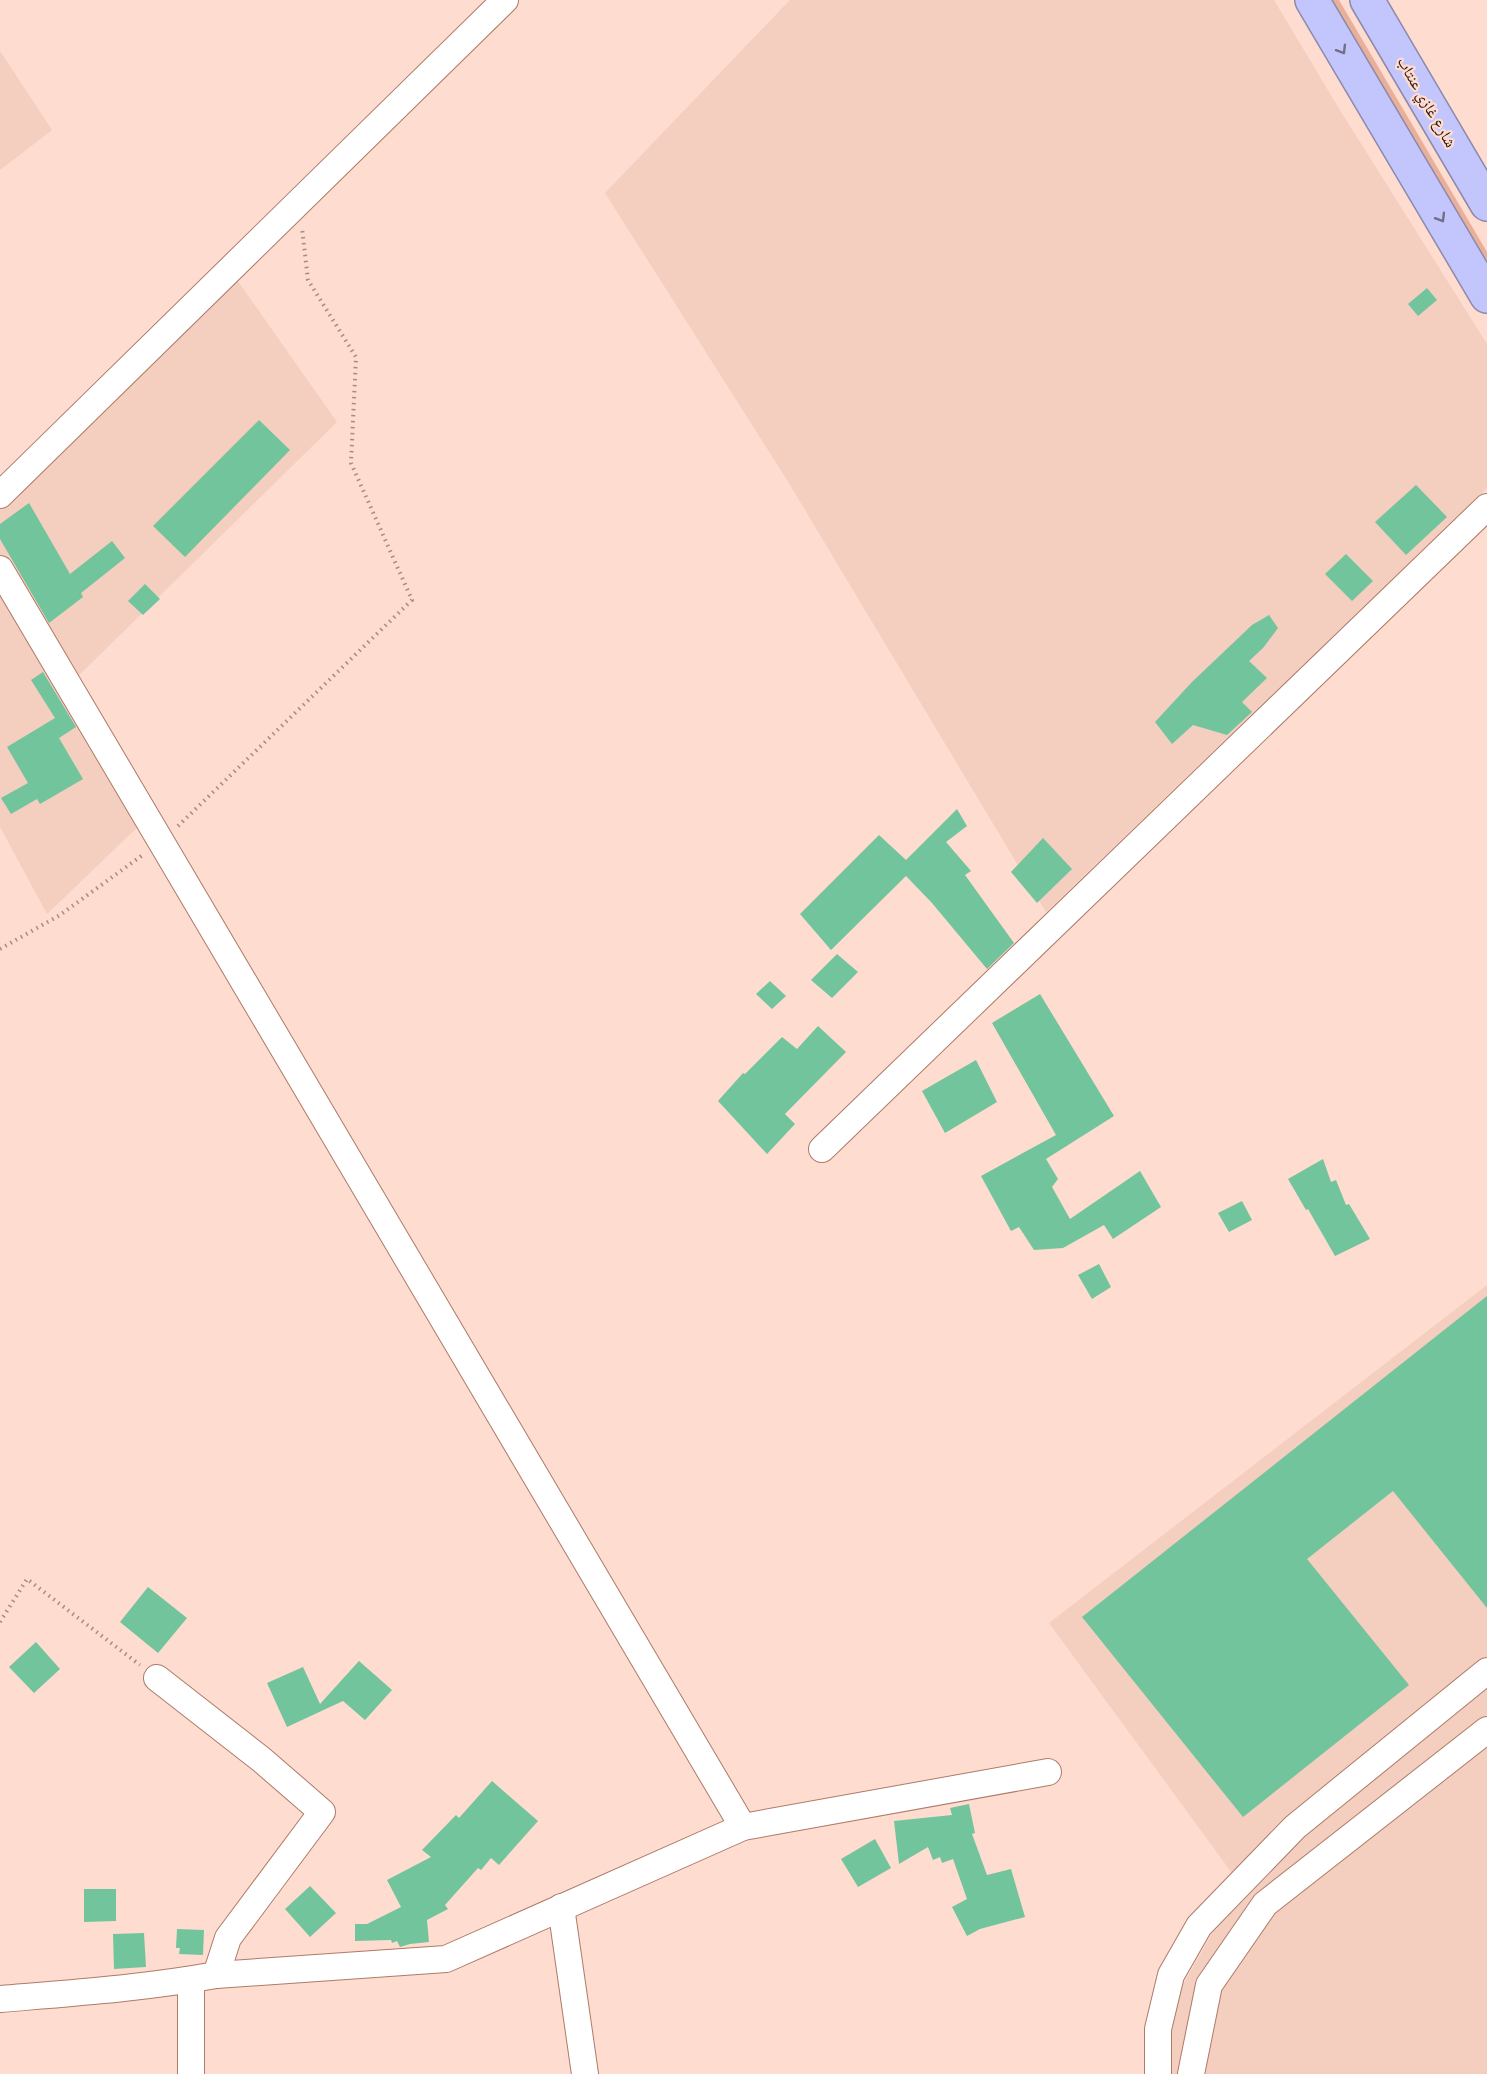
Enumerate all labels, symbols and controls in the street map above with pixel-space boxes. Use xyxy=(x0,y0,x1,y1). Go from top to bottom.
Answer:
one-way arrow xyxy=(1335,44,1346,54)
street label: شارع غازي عنتاب xyxy=(1391,53,1461,152)
one-way arrow xyxy=(1434,212,1446,222)

